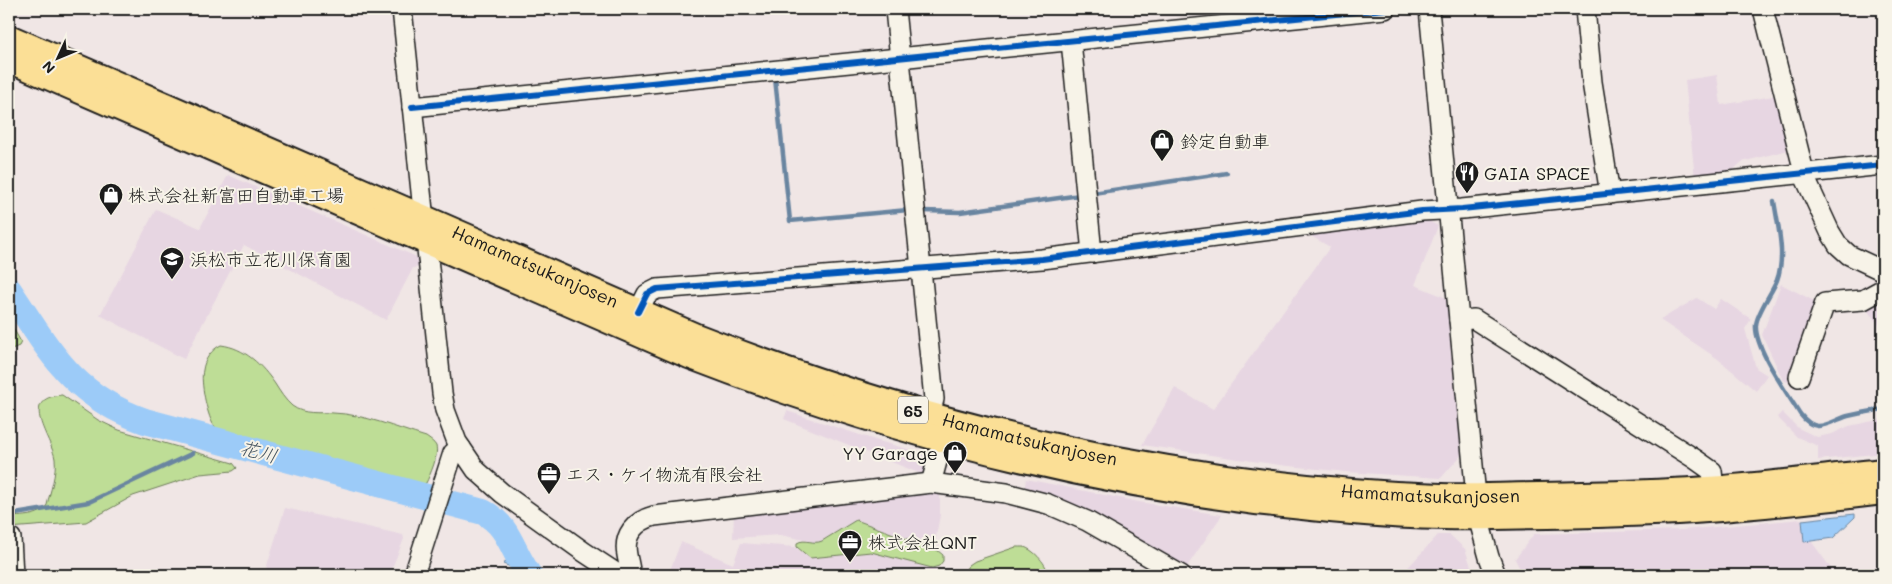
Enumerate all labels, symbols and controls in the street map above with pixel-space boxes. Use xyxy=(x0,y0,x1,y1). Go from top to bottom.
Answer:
north arrow xyxy=(32,32,82,82)
text: N xyxy=(38,57,59,78)
shop icon: 鈴定自動車 xyxy=(1149,128,1175,162)
place label: 鈴定自動車 xyxy=(1180,129,1270,153)
restaurant icon: GAIA SPACE xyxy=(1454,160,1480,194)
place label: GAIA SPACE xyxy=(1484,161,1590,185)
shop icon: 株式会社新富田自動車工場 xyxy=(98,182,124,216)
place label: 株式会社新富田自動車工場 xyxy=(128,183,344,207)
street label: Hamamatsukanjosen xyxy=(448,219,622,313)
school or university icon: 浜松市立花川保育園 xyxy=(159,246,185,280)
place label: 浜松市立花川保育園 xyxy=(190,247,352,271)
road number: 65 xyxy=(898,396,928,424)
street label: Hamamatsukanjosen xyxy=(940,407,1119,471)
water label: 花川 xyxy=(237,434,281,468)
shop icon: YY Garage xyxy=(942,440,968,474)
place label: YY Garage xyxy=(842,441,938,465)
office icon: エス・ケイ物流有限会社 xyxy=(536,461,562,495)
place label: エス・ケイ物流有限会社 xyxy=(566,462,763,486)
street label: Hamamatsukanjosen xyxy=(1340,478,1520,508)
office icon: 株式会社QNT xyxy=(837,529,863,563)
place label: 株式会社QNT xyxy=(868,530,977,554)

